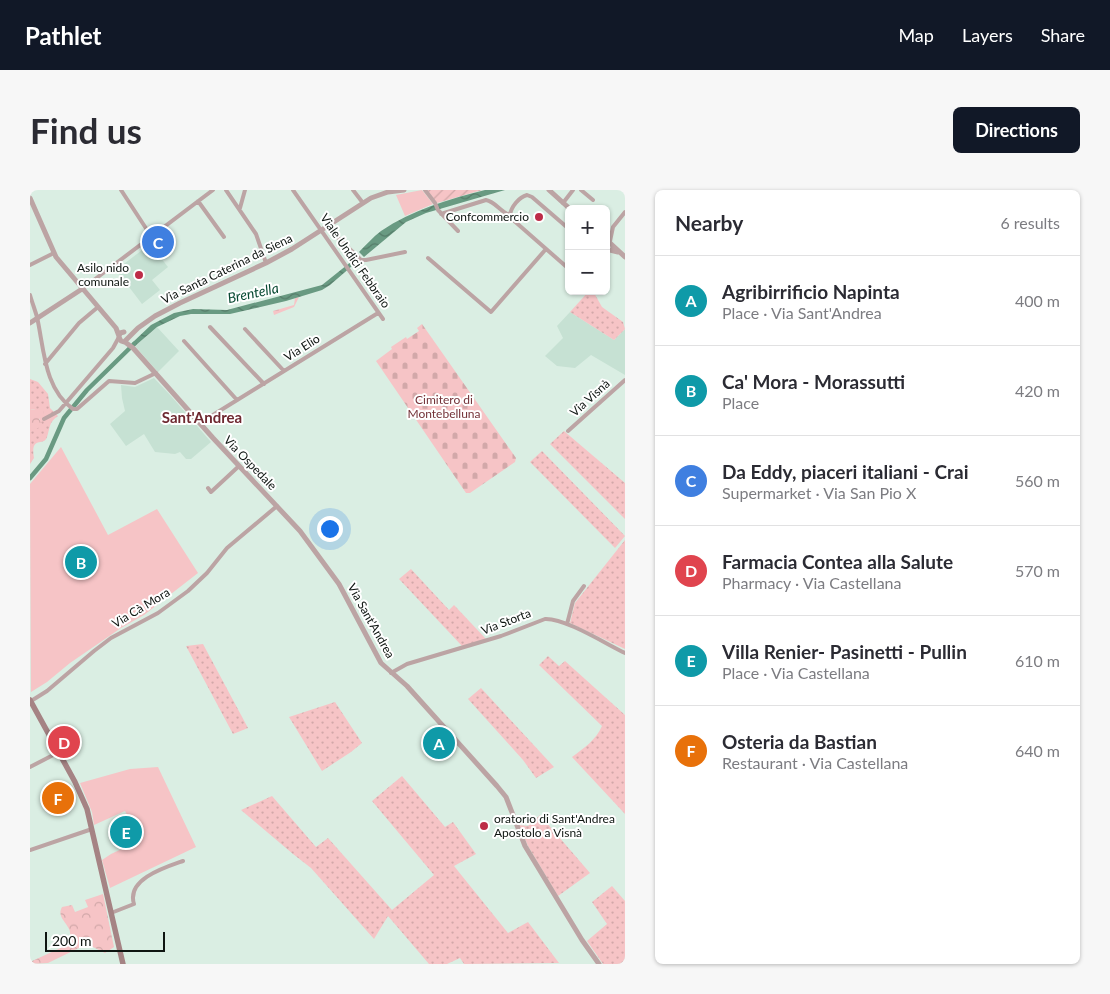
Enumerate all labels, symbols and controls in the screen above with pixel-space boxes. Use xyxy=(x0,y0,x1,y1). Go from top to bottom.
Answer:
text: Pathlet xyxy=(25,21,102,50)
text: Map xyxy=(898,24,934,46)
text: Layers xyxy=(962,24,1013,46)
text: Share xyxy=(1041,24,1085,46)
button: Directions xyxy=(953,107,1080,153)
text: Find us xyxy=(30,109,142,151)
map controls xyxy=(565,205,610,295)
button: + xyxy=(565,205,610,250)
place label: Confcommercio xyxy=(446,209,529,224)
text: Nearby xyxy=(675,210,743,235)
street label: Viale Undici Febbraio xyxy=(317,211,394,311)
marker: Confcommercio xyxy=(533,211,545,223)
text: 6 results xyxy=(1000,213,1060,232)
pin: C xyxy=(142,223,174,261)
street label: Via Santa Caterina da Siena xyxy=(159,231,295,307)
button: − xyxy=(565,250,610,295)
place label: Asilo nido comunale xyxy=(77,260,129,289)
marker: Asilo nido comunale xyxy=(133,269,145,281)
water label: Brentella xyxy=(226,279,280,306)
text: Agribirrificio Napinta xyxy=(722,280,900,303)
text: A xyxy=(685,291,697,310)
text: 400 m xyxy=(1015,291,1060,310)
text: Place · Via Sant'Andrea xyxy=(722,303,882,322)
street label: Via Elio xyxy=(281,331,323,364)
text: Ca' Mora - Morassutti xyxy=(722,370,905,393)
street label: Via Visnà xyxy=(567,376,613,419)
text: B xyxy=(686,381,696,400)
text: 420 m xyxy=(1015,381,1060,400)
park label: Cimitero di Montebelluna xyxy=(407,392,481,421)
text: Place xyxy=(722,393,759,412)
district label: Sant'Andrea xyxy=(162,408,242,426)
street label: Via Ospedale xyxy=(221,432,280,493)
text: Da Eddy, piaceri italiani - Crai xyxy=(722,460,969,483)
text: C xyxy=(686,471,696,490)
text: 560 m xyxy=(1015,471,1060,490)
text: Supermarket · Via San Pio X xyxy=(722,483,916,502)
your location xyxy=(317,516,343,542)
pin: B xyxy=(65,543,97,581)
text: Farmacia Contea alla Salute xyxy=(722,550,953,573)
text: D xyxy=(685,561,697,580)
text: 570 m xyxy=(1015,561,1060,580)
text: Pharmacy · Via Castellana xyxy=(722,573,901,592)
street label: Via Sant'Andrea xyxy=(345,581,398,661)
street label: Via Cà Mora xyxy=(109,584,173,631)
street label: Via Storta xyxy=(479,605,533,638)
text: Villa Renier- Pasinetti - Pullin xyxy=(722,640,967,663)
text: E xyxy=(686,651,696,670)
text: 610 m xyxy=(1015,651,1060,670)
text: Place · Via Castellana xyxy=(722,663,870,682)
pin: D xyxy=(48,723,80,761)
pin: A xyxy=(423,724,455,762)
text: Osteria da Bastian xyxy=(722,730,877,753)
text: F xyxy=(686,741,696,760)
text: 640 m xyxy=(1015,741,1060,760)
text: Restaurant · Via Castellana xyxy=(722,753,908,772)
pin: F xyxy=(42,779,74,817)
place label: oratorio di Sant'Andrea Apostolo a Visnà xyxy=(494,811,615,840)
pin: E xyxy=(110,813,142,851)
marker: oratorio di Sant'Andrea Apostolo a Visnà xyxy=(478,820,490,832)
scale bar xyxy=(45,929,165,952)
text: 200 m xyxy=(52,932,91,949)

